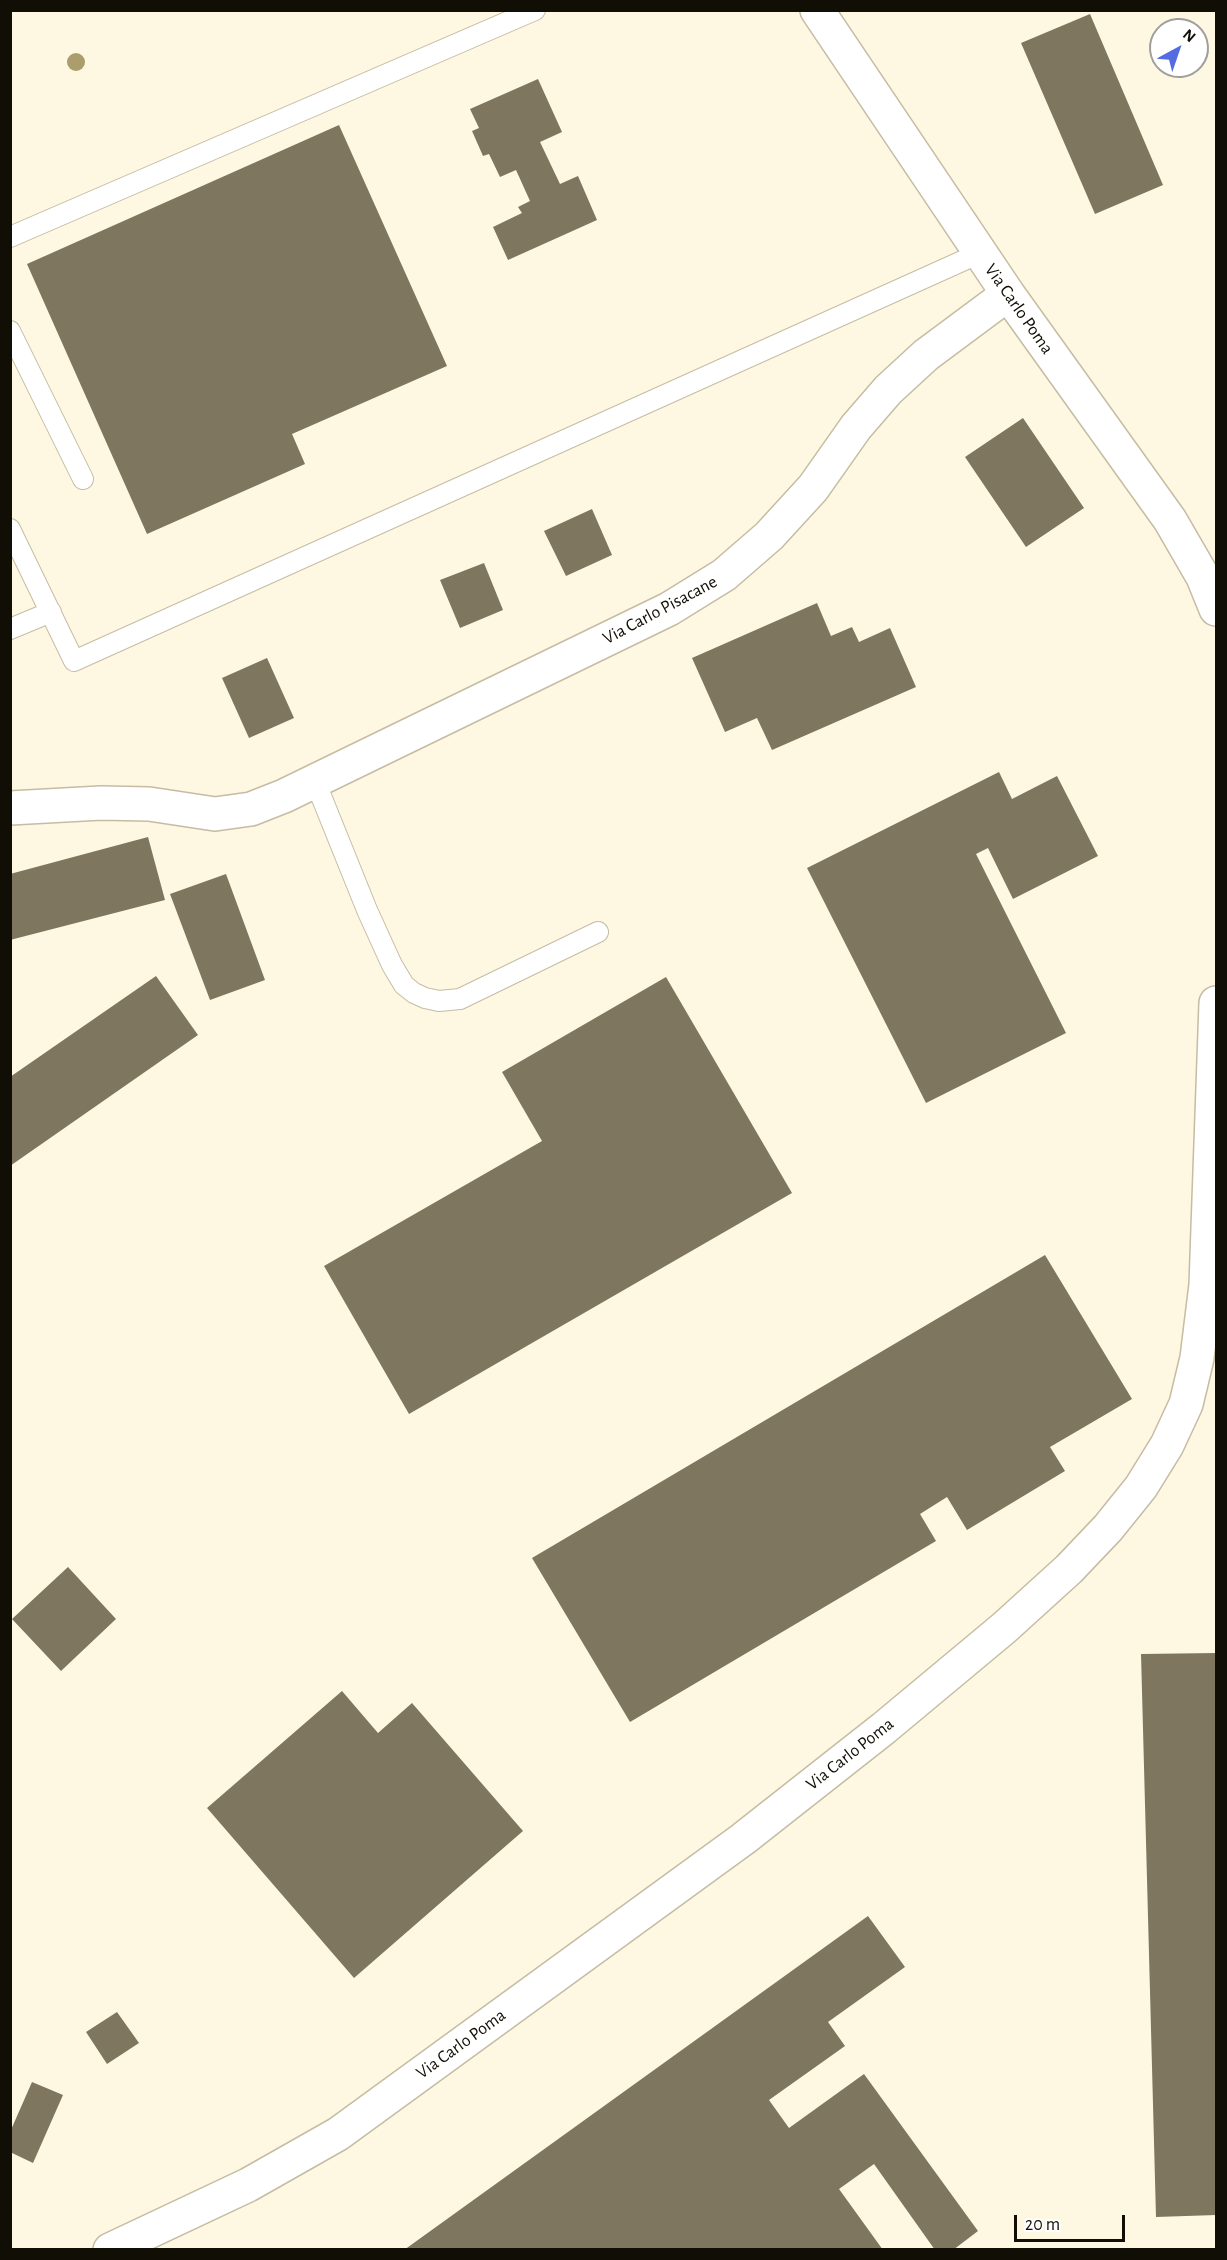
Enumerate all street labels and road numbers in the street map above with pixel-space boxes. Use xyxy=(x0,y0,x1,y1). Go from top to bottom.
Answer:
street label: Via Carlo Poma xyxy=(980,260,1058,358)
street label: Via Carlo Pisacane xyxy=(599,571,721,649)
street label: Via Carlo Poma xyxy=(802,1713,898,1795)
street label: Via Carlo Poma xyxy=(412,2004,510,2084)

